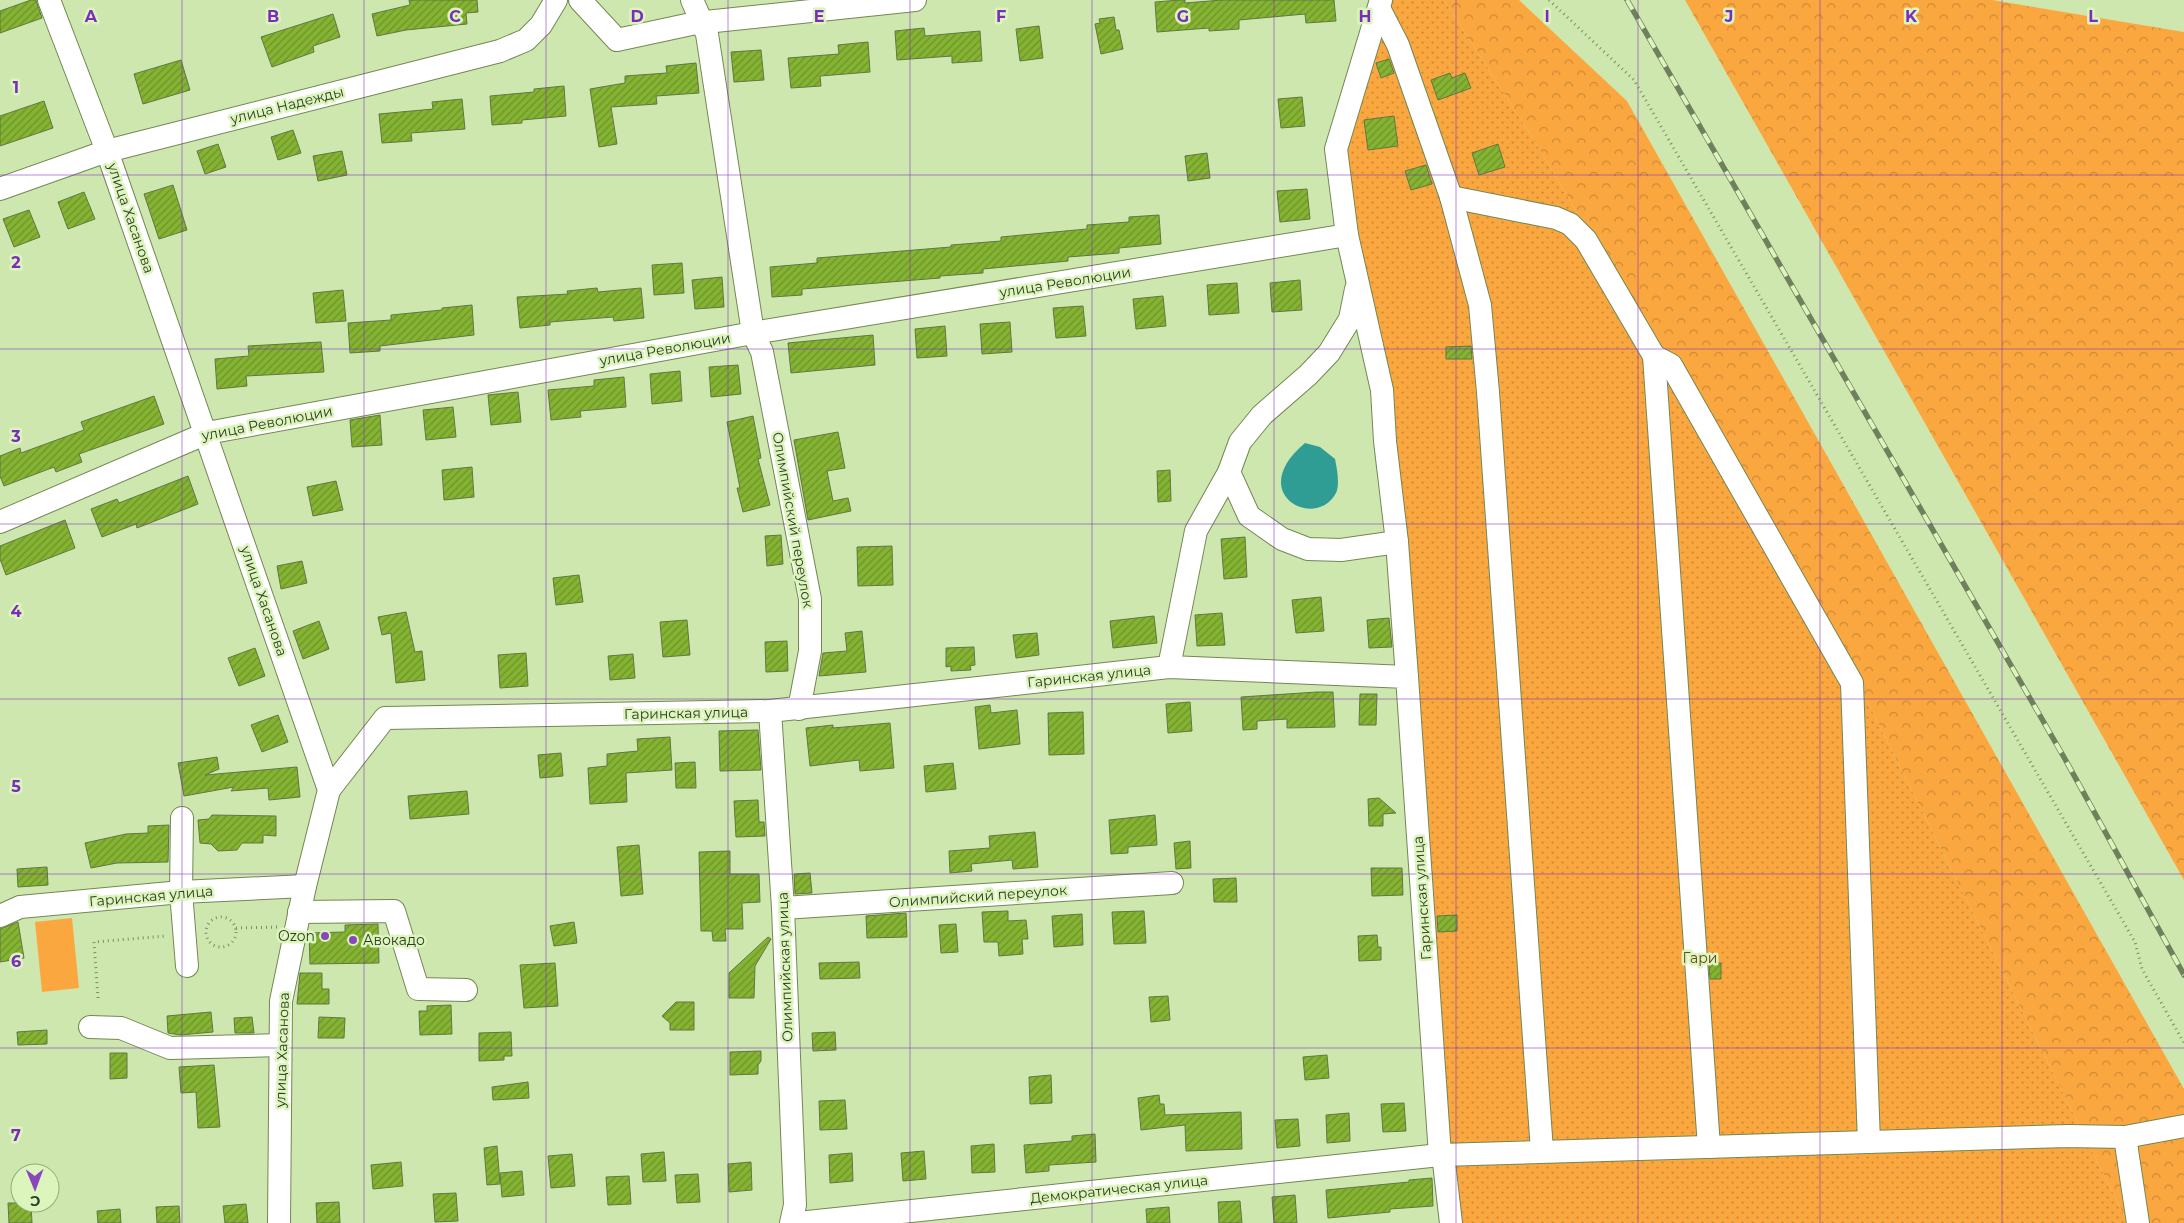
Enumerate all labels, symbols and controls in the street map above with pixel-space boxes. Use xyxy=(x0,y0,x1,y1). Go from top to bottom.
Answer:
text: A xyxy=(84,7,98,26)
text: B xyxy=(267,7,279,26)
text: C xyxy=(449,7,461,26)
text: D xyxy=(630,7,644,26)
text: E xyxy=(814,7,824,26)
text: F xyxy=(996,7,1006,26)
text: G xyxy=(1177,7,1189,26)
text: H xyxy=(1359,7,1371,26)
text: I xyxy=(1544,7,1550,26)
text: J xyxy=(1724,7,1733,26)
text: K xyxy=(1905,7,1918,26)
text: L xyxy=(2088,7,2098,26)
text: 1 xyxy=(13,78,19,97)
street label: улица Надежды xyxy=(227,82,346,128)
street label: улица Хасанова xyxy=(103,160,158,276)
text: 2 xyxy=(11,253,21,272)
street label: улица Революции xyxy=(997,263,1132,301)
street label: улица Революции xyxy=(597,329,732,370)
street label: улица Революции xyxy=(199,401,334,445)
text: 3 xyxy=(10,427,21,446)
street label: Олимпийский переулок xyxy=(769,431,817,609)
street label: улица Хасанова xyxy=(236,543,291,659)
text: 4 xyxy=(10,602,22,621)
street label: Гаринская улица xyxy=(1026,661,1152,691)
street label: Гаринская улица xyxy=(624,703,748,723)
text: 5 xyxy=(11,777,21,796)
street label: Гаринская улица xyxy=(1409,835,1435,961)
street label: Олимпийский переулок xyxy=(888,881,1068,911)
street label: Гаринская улица xyxy=(88,882,214,910)
street label: Олимпийская улица xyxy=(773,892,797,1042)
place label: Ozon xyxy=(278,927,315,945)
marker: Ozon xyxy=(319,930,331,942)
place label: Авокадо xyxy=(363,931,425,949)
marker: Авокадо xyxy=(347,934,359,946)
park label: Гари xyxy=(1682,949,1718,967)
text: 6 xyxy=(11,952,21,971)
street label: улица Хасанова xyxy=(271,992,293,1109)
text: 7 xyxy=(11,1126,21,1145)
north arrow xyxy=(10,1163,60,1213)
street label: Демократическая улица xyxy=(1029,1171,1209,1207)
text: С xyxy=(30,1192,40,1210)

